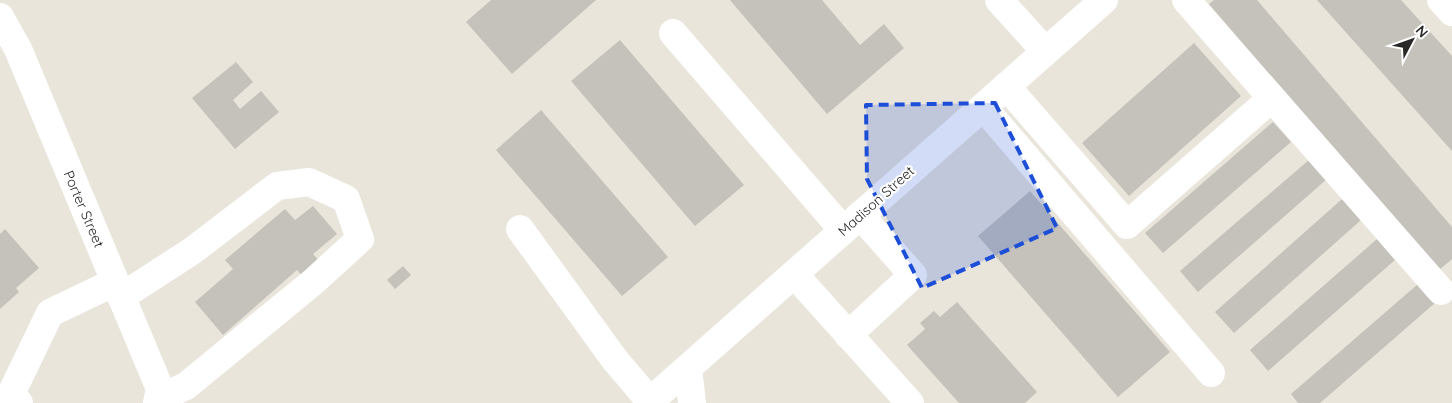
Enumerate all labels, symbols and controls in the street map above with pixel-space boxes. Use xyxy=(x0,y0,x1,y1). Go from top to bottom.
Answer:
north arrow xyxy=(1387,15,1437,65)
text: N xyxy=(1412,22,1432,41)
street label: Madison Street xyxy=(834,162,918,240)
street label: Porter Street xyxy=(60,168,108,251)

